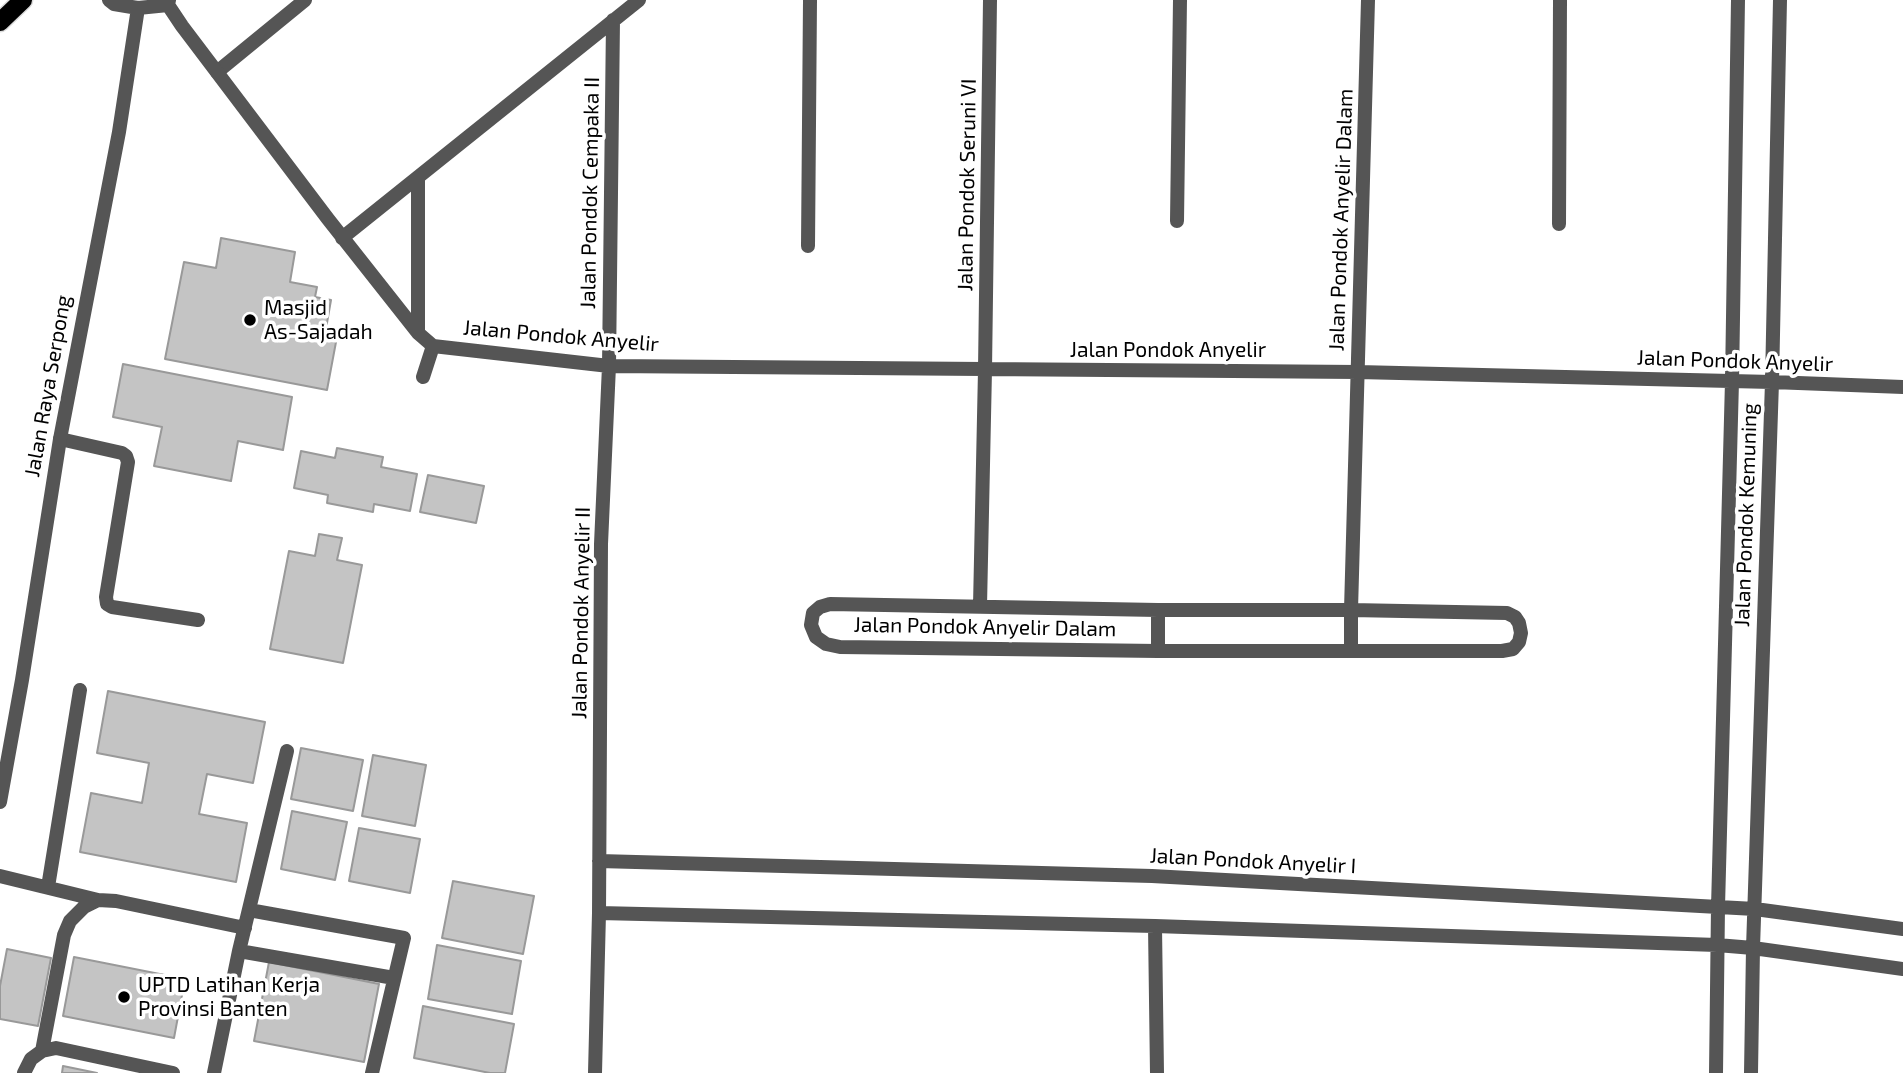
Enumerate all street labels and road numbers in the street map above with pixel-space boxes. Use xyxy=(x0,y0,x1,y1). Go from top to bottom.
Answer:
street label: Jalan Pondok Cempaka II xyxy=(575,77,605,309)
street label: Jalan Pondok Seruni VI xyxy=(953,78,981,292)
street label: Jalan Pondok Anyelir Dalam xyxy=(1324,88,1358,352)
street label: Jalan Raya Serpong xyxy=(20,293,76,479)
street label: Jalan Pondok Anyelir xyxy=(462,315,660,357)
street label: Jalan Pondok Anyelir xyxy=(1070,337,1266,363)
street label: Jalan Pondok Anyelir xyxy=(1636,345,1834,377)
street label: Jalan Pondok Kemuning xyxy=(1729,403,1763,627)
street label: Jalan Pondok Anyelir II xyxy=(567,507,595,719)
street label: Jalan Pondok Anyelir Dalam xyxy=(853,612,1117,642)
street label: Jalan Pondok Anyelir I xyxy=(1149,843,1357,879)

